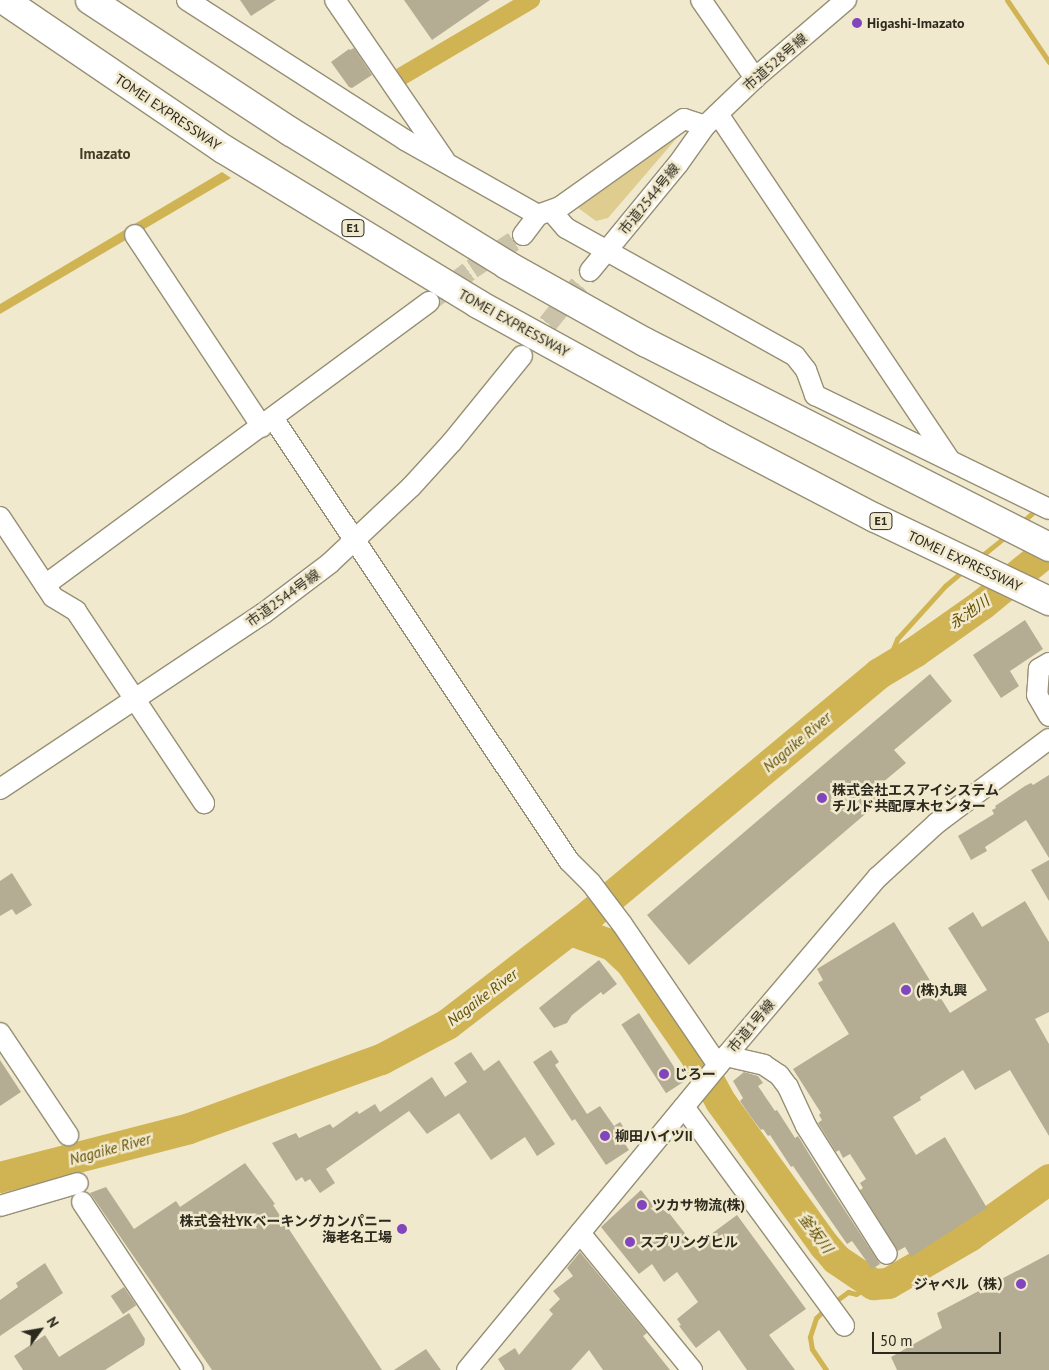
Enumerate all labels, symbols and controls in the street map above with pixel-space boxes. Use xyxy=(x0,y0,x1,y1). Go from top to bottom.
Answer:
place label: Higashi-Imazato xyxy=(867,15,965,31)
marker: Higashi-Imazato xyxy=(851,17,863,29)
street label: 市道528号線 xyxy=(740,30,810,94)
street label: TOMEI EXPRESSWAY xyxy=(112,70,224,154)
district label: Imazato xyxy=(79,145,131,163)
street label: 市道2544号線 xyxy=(615,160,683,238)
road number: E1 xyxy=(340,218,366,238)
street label: TOMEI EXPRESSWAY xyxy=(456,286,572,360)
road number: E1 xyxy=(868,512,894,530)
street label: TOMEI EXPRESSWAY xyxy=(905,527,1025,595)
street label: 市道2544号線 xyxy=(243,566,323,630)
water label: 永池川 xyxy=(945,592,993,632)
water label: Nagaike River xyxy=(759,708,835,776)
place label: 株式会社エスアイシステム チルド共配厚木センター xyxy=(832,782,1000,814)
marker: 株式会社エスアイシステム チルド共配厚木センター xyxy=(816,792,828,804)
water label: Nagaike River xyxy=(443,965,521,1029)
place label: (株)丸興 xyxy=(916,982,967,998)
marker: (株)丸興 xyxy=(900,984,912,996)
street label: 市道1号線 xyxy=(724,996,778,1056)
place label: じろー xyxy=(674,1066,716,1082)
marker: じろー xyxy=(658,1068,670,1080)
place label: 柳田ハイツII xyxy=(615,1128,693,1144)
water label: Nagaike River xyxy=(67,1130,153,1168)
marker: 柳田ハイツII xyxy=(599,1130,611,1142)
place label: ツカサ物流(株) xyxy=(652,1197,745,1213)
marker: ツカサ物流(株) xyxy=(636,1199,648,1211)
water label: 釜坂川 xyxy=(795,1210,837,1256)
place label: 株式会社YKベーキングカンパニー 海老名工場 xyxy=(179,1213,392,1246)
marker: 株式会社YKベーキングカンパニー 海老名工場 xyxy=(396,1223,408,1235)
place label: スプリングヒル xyxy=(640,1234,738,1250)
marker: スプリングヒル xyxy=(624,1236,636,1248)
place label: ジャペル（株） xyxy=(913,1276,1011,1292)
marker: ジャペル（株） xyxy=(1015,1278,1027,1290)
north arrow xyxy=(15,1305,65,1355)
text: N xyxy=(43,1313,63,1331)
scale bar xyxy=(874,1322,1003,1354)
text: 50 m xyxy=(880,1331,913,1350)

